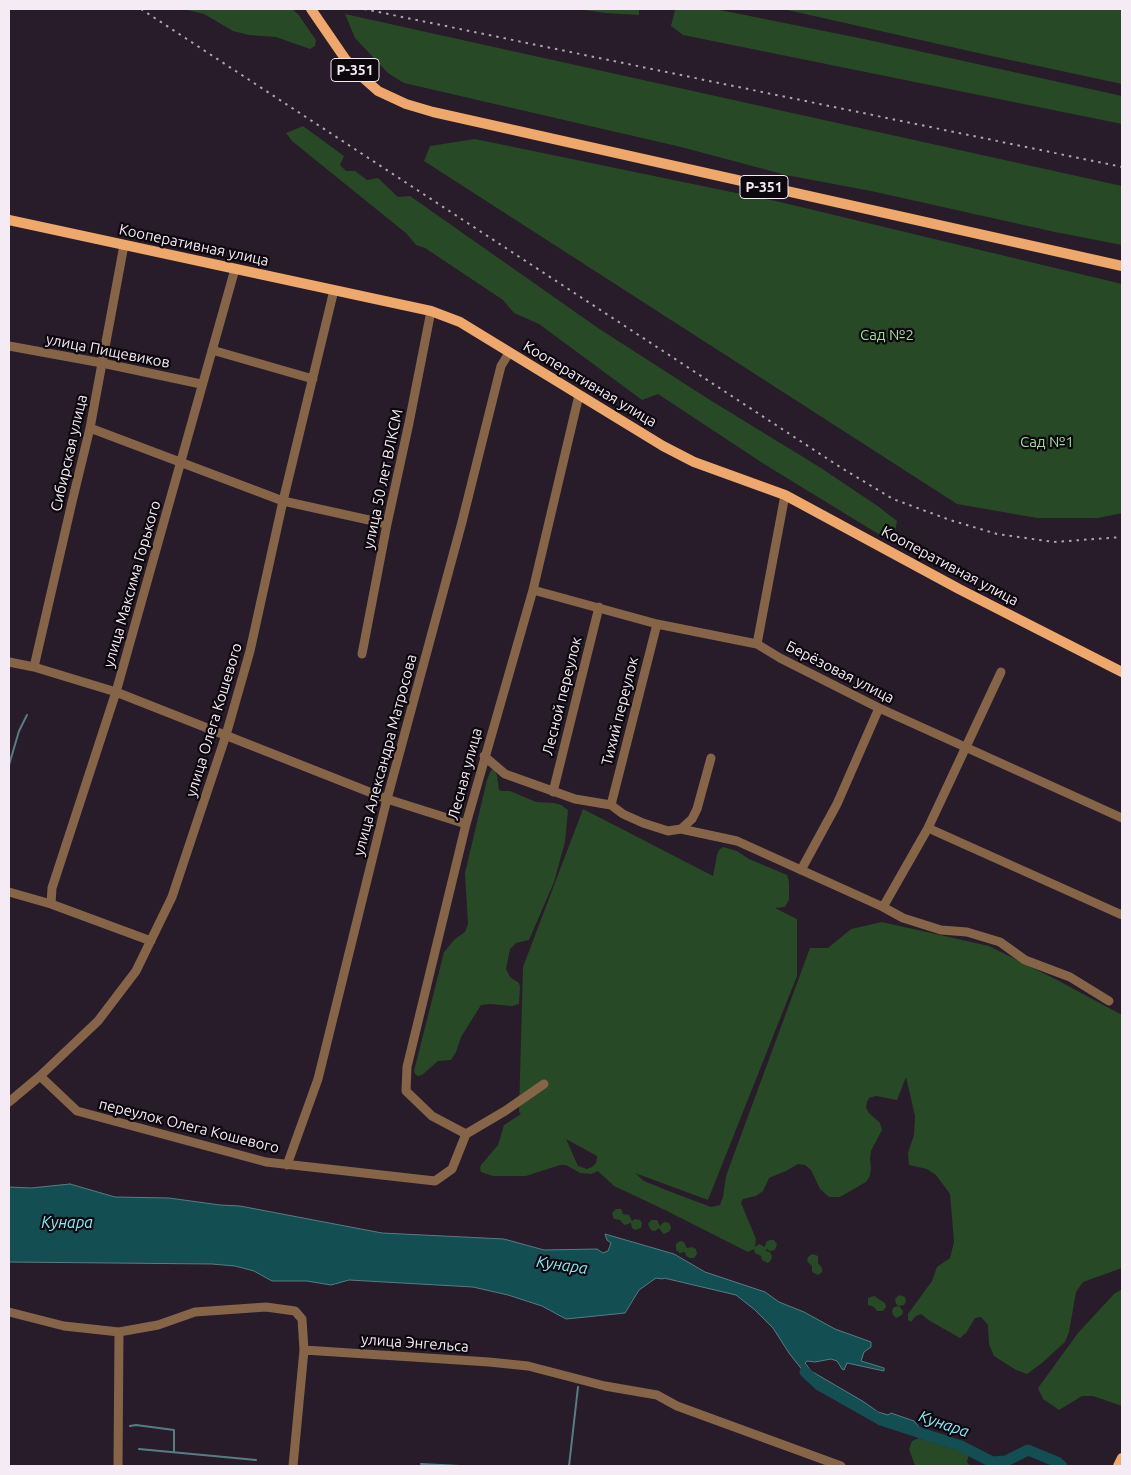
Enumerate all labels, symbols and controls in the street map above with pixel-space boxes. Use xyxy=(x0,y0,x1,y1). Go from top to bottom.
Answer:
road number: Р-351 xyxy=(331,58,379,82)
road number: Р-351 xyxy=(740,176,788,198)
street label: Кооперативная улица xyxy=(117,220,271,270)
park label: Сад №2 xyxy=(860,326,914,344)
street label: улица Пищевиков xyxy=(44,330,172,372)
street label: Кооперативная улица xyxy=(520,337,660,431)
street label: Сибирская улица xyxy=(47,393,91,513)
street label: улица 50 лет ВЛКСМ xyxy=(359,407,407,551)
park label: Сад №1 xyxy=(1020,433,1074,451)
street label: улица Максима Горького xyxy=(100,498,164,670)
street label: Кооперативная улица xyxy=(878,522,1022,610)
street label: Лесной переулок xyxy=(539,635,585,757)
street label: Берёзовая улица xyxy=(783,637,897,707)
street label: улица Олега Кошевого xyxy=(182,641,246,799)
street label: улица Александра Матросова xyxy=(349,652,421,858)
street label: Тихий переулок xyxy=(598,655,642,767)
street label: Лесная улица xyxy=(444,726,486,822)
street label: переулок Олега Кошевого xyxy=(97,1095,281,1157)
water label: Кунара xyxy=(41,1213,93,1233)
water label: Кунара xyxy=(535,1252,589,1278)
street label: улица Энгельса xyxy=(361,1330,469,1356)
water label: Кунара xyxy=(916,1407,972,1441)

